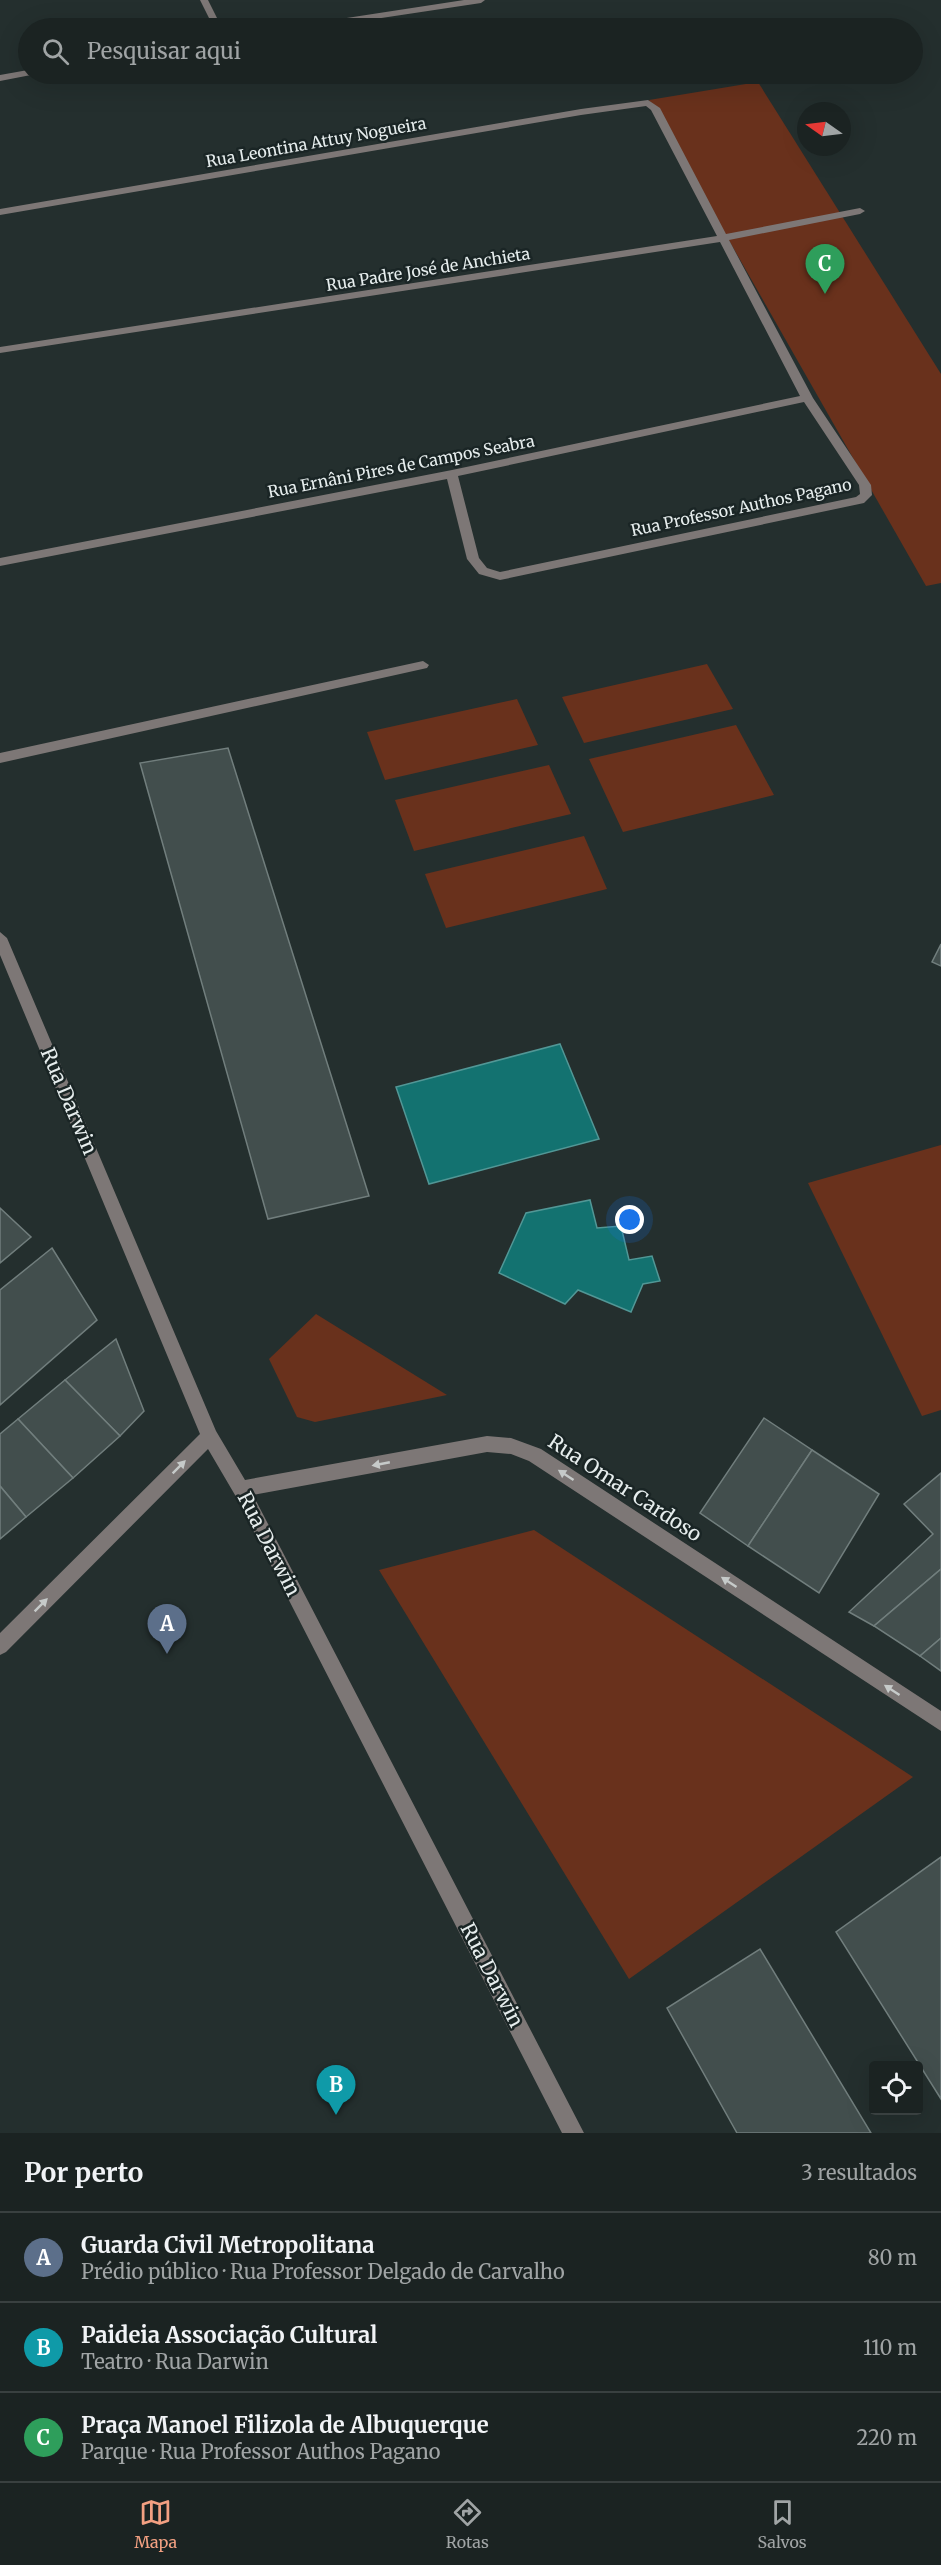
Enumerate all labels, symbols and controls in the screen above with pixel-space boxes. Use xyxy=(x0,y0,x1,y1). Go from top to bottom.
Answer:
search box xyxy=(18,18,923,84)
icon: search xyxy=(39,35,72,68)
text: Pesquisar aqui xyxy=(87,37,241,65)
north arrow xyxy=(797,102,851,156)
street label: Rua Leontina Attuy Nogueira xyxy=(204,113,428,171)
street label: Rua Padre José de Anchieta xyxy=(325,243,532,295)
pin: C xyxy=(806,244,844,294)
street label: Rua Ernâni Pires de Campos Seabra xyxy=(266,430,537,502)
street label: Rua Professor Authos Pagano xyxy=(629,474,853,540)
street label: Rua Darwin xyxy=(36,1044,103,1158)
your location xyxy=(615,1205,644,1234)
street label: Rua Omar Cardoso xyxy=(544,1429,707,1547)
one-way arrow xyxy=(371,1460,390,1469)
one-way arrow xyxy=(172,1461,186,1475)
one-way arrow xyxy=(558,1470,574,1481)
street label: Rua Darwin xyxy=(232,1487,306,1600)
one-way arrow xyxy=(721,1577,737,1588)
one-way arrow xyxy=(34,1598,49,1612)
pin: A xyxy=(148,1604,186,1654)
one-way arrow xyxy=(884,1684,900,1695)
street label: Rua Darwin xyxy=(455,1918,529,2031)
map controls xyxy=(869,2061,923,2115)
button: locate xyxy=(869,2061,923,2115)
pin: B xyxy=(316,2066,356,2115)
text: Por perto xyxy=(24,2156,143,2189)
text: 3 resultados xyxy=(801,2160,917,2185)
text: Guarda Civil Metropolitana xyxy=(81,2231,374,2259)
text: A xyxy=(36,2245,51,2270)
text: 80 m xyxy=(868,2245,917,2270)
text: Prédio público · Rua Professor Delgado de Carvalho xyxy=(81,2259,565,2284)
text: Paideia Associação Cultural xyxy=(81,2321,377,2349)
text: B xyxy=(37,2335,50,2360)
text: 110 m xyxy=(863,2335,917,2360)
text: Teatro · Rua Darwin xyxy=(81,2349,269,2374)
text: Praça Manoel Filizola de Albuquerque xyxy=(81,2411,489,2439)
text: C xyxy=(37,2425,50,2450)
text: 220 m xyxy=(857,2425,917,2450)
text: Parque · Rua Professor Authos Pagano xyxy=(81,2439,441,2464)
tab: Mapa xyxy=(134,2496,177,2552)
tab: Rotas xyxy=(446,2496,489,2552)
tab: Salvos xyxy=(757,2496,807,2552)

